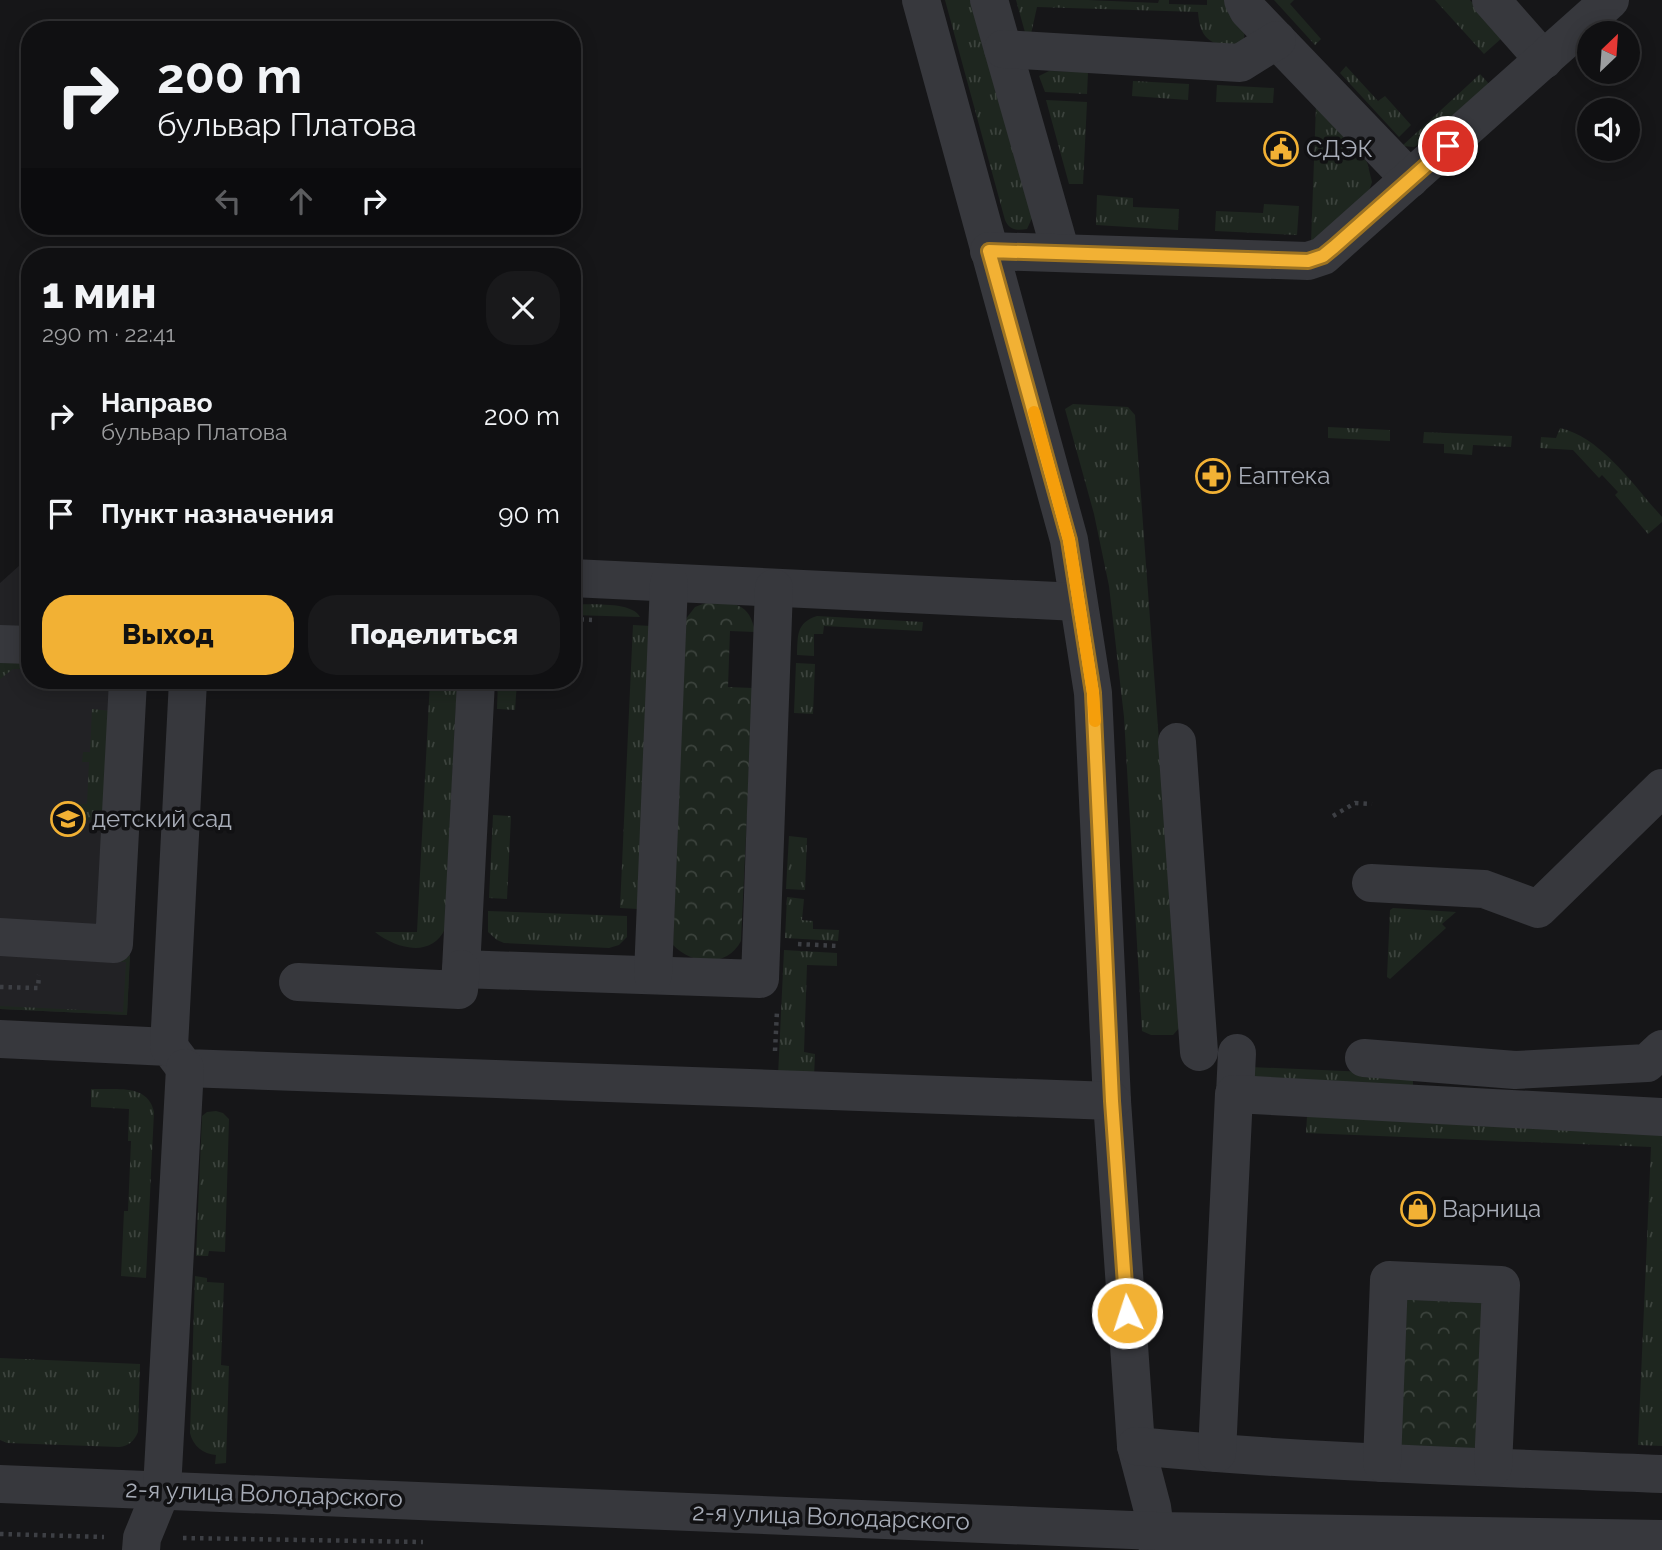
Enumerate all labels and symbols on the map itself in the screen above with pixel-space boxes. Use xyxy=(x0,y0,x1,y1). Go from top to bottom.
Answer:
north arrow xyxy=(1577,21,1640,84)
pin xyxy=(1418,116,1478,176)
public building icon: СДЭК xyxy=(1262,130,1300,168)
place label: СДЭК xyxy=(1306,134,1373,163)
pharmacy icon: Еаптека xyxy=(1194,457,1232,495)
place label: Еаптека xyxy=(1238,461,1330,490)
school or university icon: детский сад xyxy=(49,800,87,838)
place label: детский сад xyxy=(92,804,232,833)
shop icon: Варница xyxy=(1399,1190,1437,1228)
place label: Варница xyxy=(1442,1194,1541,1223)
position arrow xyxy=(1090,1276,1164,1350)
street label: 2-я улица Володарского xyxy=(125,1474,403,1513)
street label: 2-я улица Володарского xyxy=(692,1497,970,1536)

